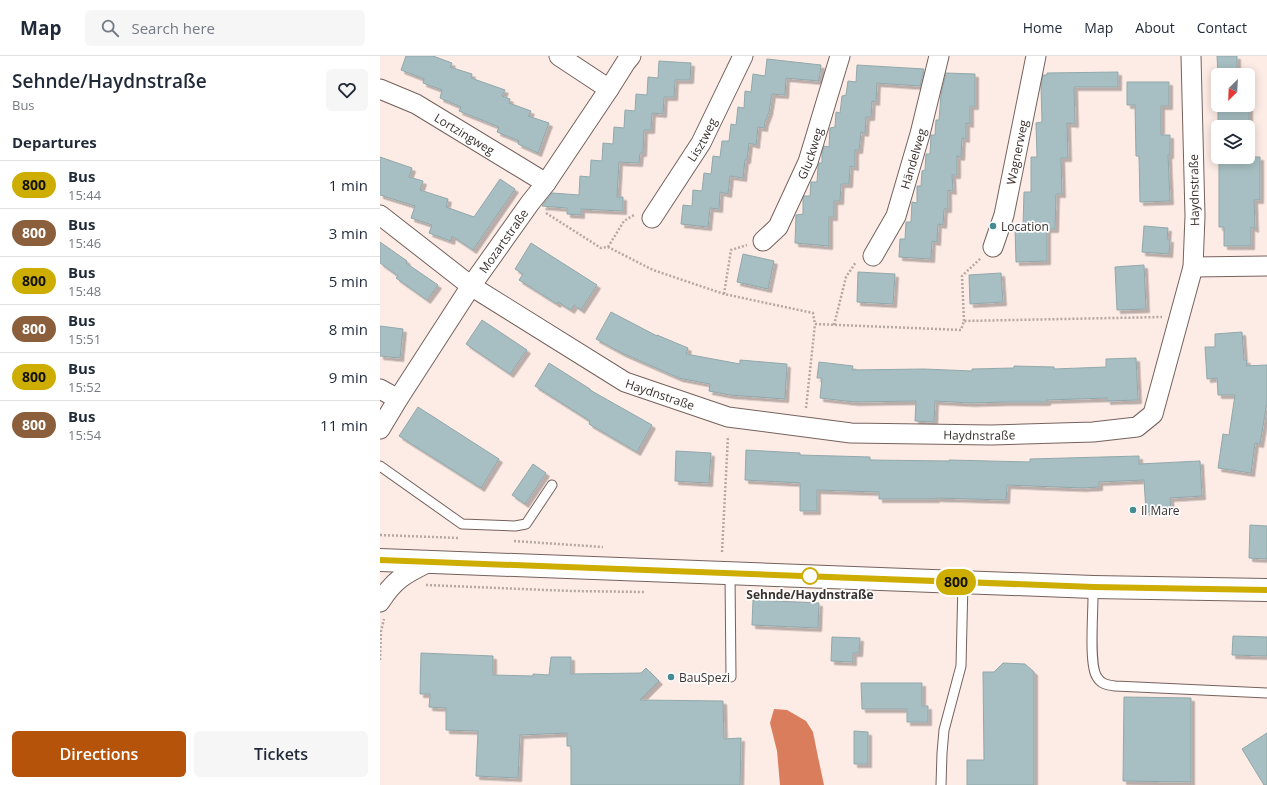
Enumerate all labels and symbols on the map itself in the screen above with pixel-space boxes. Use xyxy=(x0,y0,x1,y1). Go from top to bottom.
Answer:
north arrow xyxy=(1211,68,1255,112)
street label: Lortzingweg xyxy=(431,109,499,159)
street label: Lisztweg xyxy=(683,114,721,165)
street label: Wagnerweg xyxy=(1002,118,1032,186)
street label: Gluckweg xyxy=(793,125,827,182)
street label: Händelweg xyxy=(896,126,930,191)
street label: Haydnstraße xyxy=(1185,154,1203,226)
street label: Mozartstraße xyxy=(474,205,532,276)
place label: Location xyxy=(1001,218,1049,235)
marker: Location xyxy=(988,221,998,231)
street label: Haydnstraße xyxy=(623,374,697,414)
street label: Haydnstraße xyxy=(943,426,1016,444)
place label: Il Mare xyxy=(1141,502,1180,519)
marker: Il Mare xyxy=(1128,505,1138,515)
marker: Sehnde/Haydnstraße xyxy=(801,567,819,585)
line badge: 800 xyxy=(933,569,979,595)
place label: Sehnde/Haydnstraße xyxy=(746,586,874,603)
place label: BauSpezi xyxy=(679,669,730,686)
marker: BauSpezi xyxy=(666,672,676,682)

